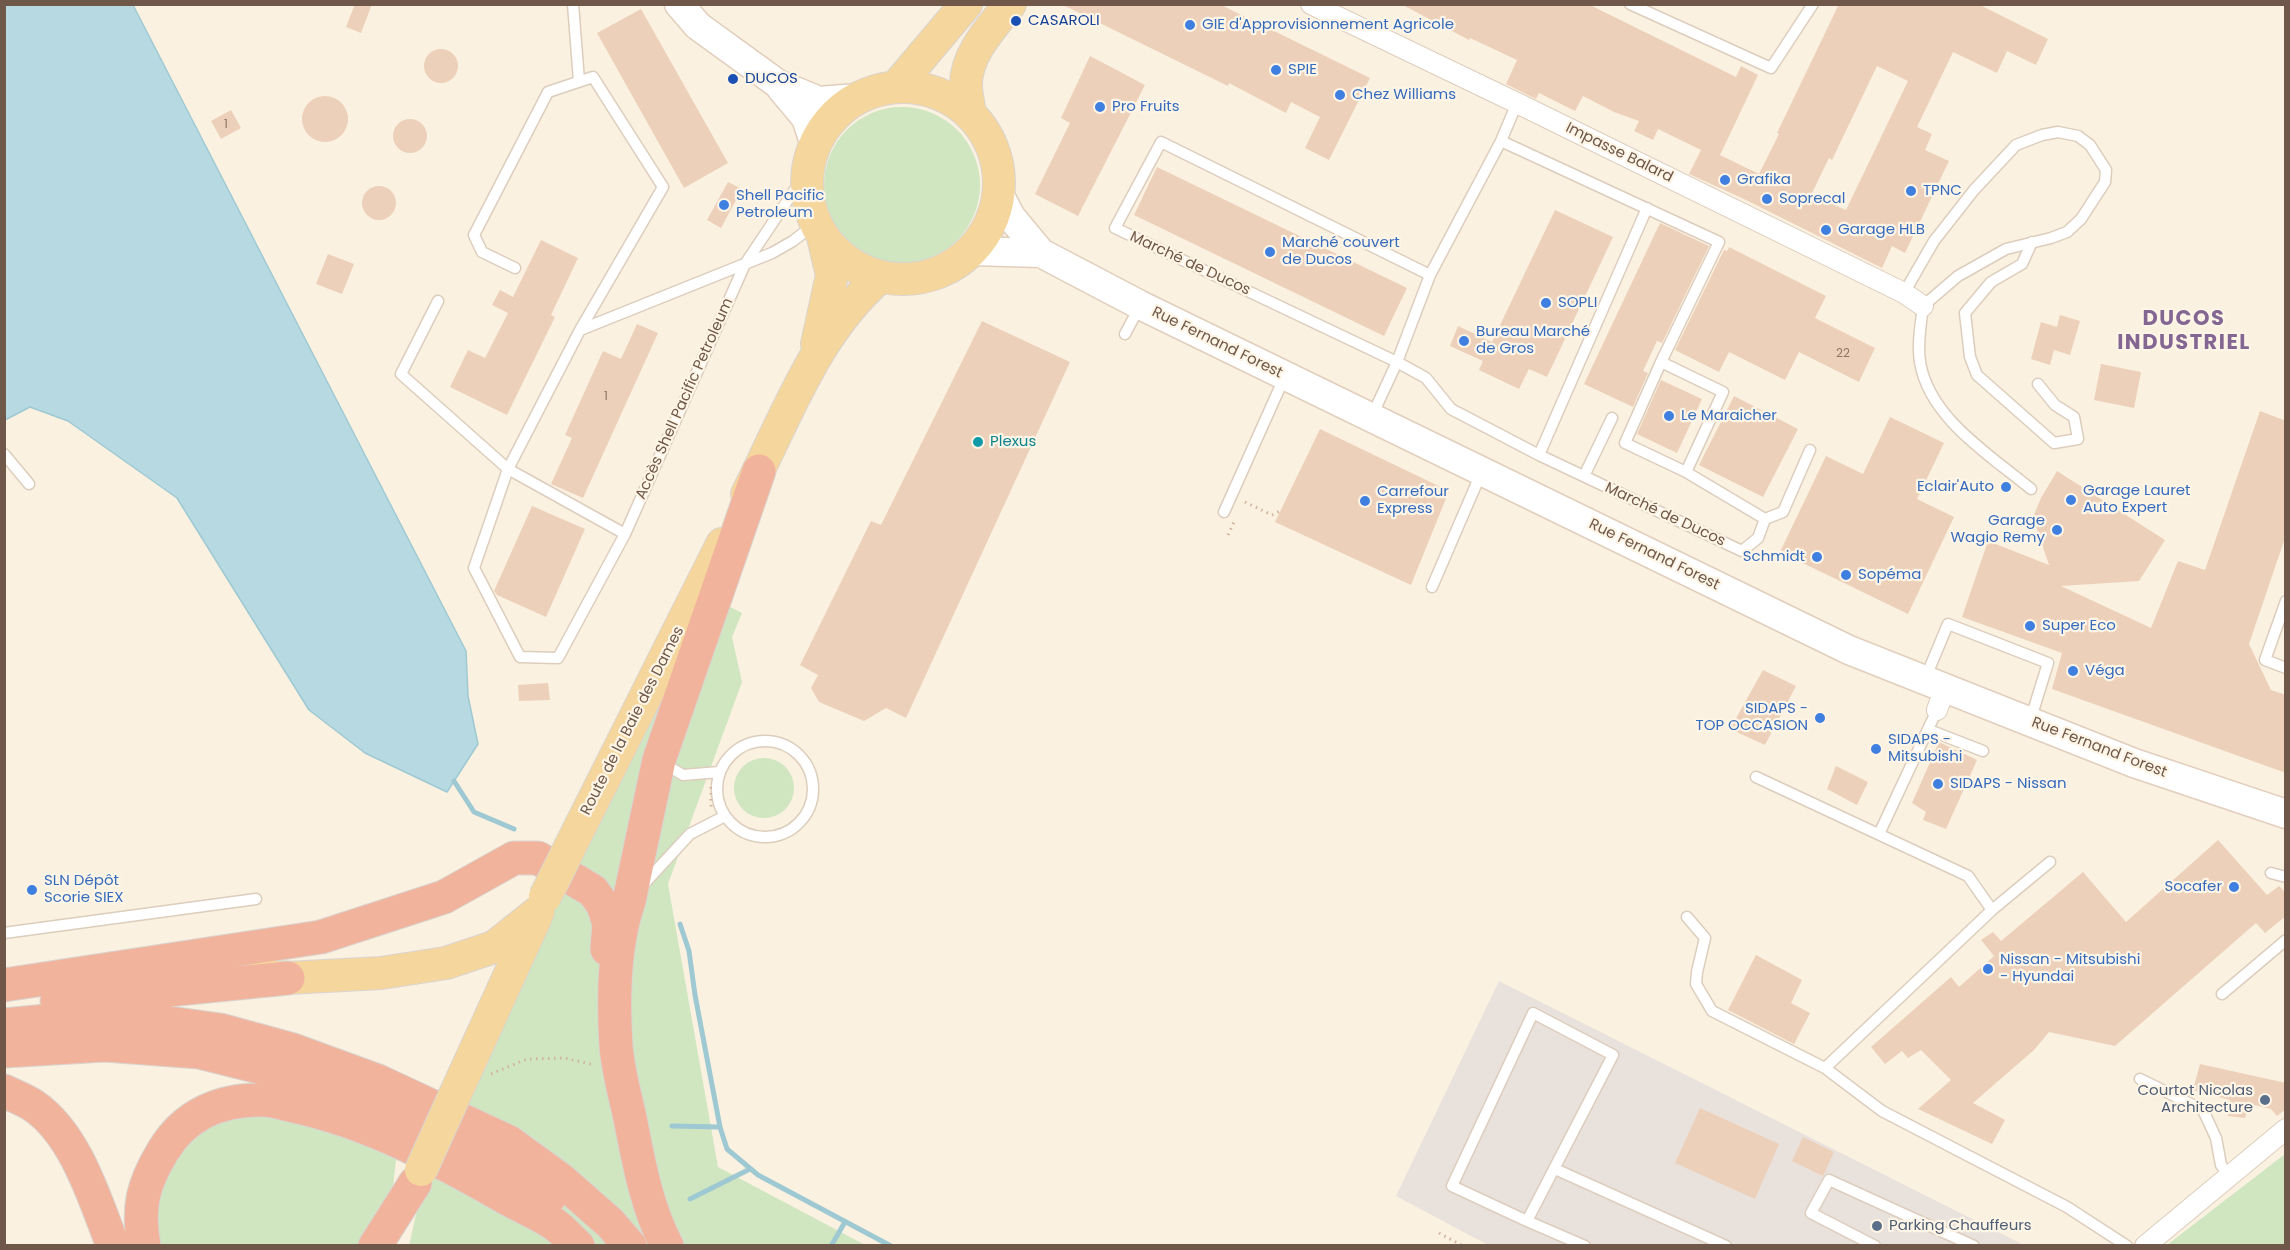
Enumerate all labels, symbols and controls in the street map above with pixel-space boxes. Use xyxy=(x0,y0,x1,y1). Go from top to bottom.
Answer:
place label: CASAROLI xyxy=(1028,12,1100,30)
marker: CASAROLI xyxy=(1009,14,1023,28)
place label: GIE d'Approvisionnement Agricole xyxy=(1202,16,1454,34)
marker: GIE d'Approvisionnement Agricole xyxy=(1183,18,1197,32)
place label: SPIE xyxy=(1288,61,1317,79)
marker: SPIE xyxy=(1269,63,1283,77)
place label: DUCOS xyxy=(745,70,798,88)
marker: DUCOS xyxy=(726,72,740,86)
place label: Chez Williams xyxy=(1352,86,1456,104)
marker: Chez Williams xyxy=(1333,88,1347,102)
place label: Pro Fruits xyxy=(1112,98,1180,116)
marker: Pro Fruits xyxy=(1093,100,1107,114)
house number: 1 xyxy=(224,118,228,132)
street label: Impasse Balard xyxy=(1562,119,1676,187)
place label: Grafika xyxy=(1737,171,1791,189)
marker: Grafika xyxy=(1718,173,1732,187)
place label: TPNC xyxy=(1923,182,1962,200)
marker: TPNC xyxy=(1904,184,1918,198)
place label: Shell Pacific Petroleum xyxy=(736,187,824,222)
place label: Soprecal xyxy=(1779,190,1845,208)
marker: Soprecal xyxy=(1760,192,1774,206)
marker: Shell Pacific Petroleum xyxy=(717,198,731,212)
place label: Garage HLB xyxy=(1838,221,1925,239)
marker: Garage HLB xyxy=(1819,223,1833,237)
street label: Marché de Ducos xyxy=(1127,228,1253,300)
place label: Marché couvert de Ducos xyxy=(1282,234,1400,269)
marker: Marché couvert de Ducos xyxy=(1263,245,1277,259)
place label: SOPLI xyxy=(1558,294,1597,312)
street label: Accès Shell Pacific Petroleum xyxy=(632,295,738,503)
marker: SOPLI xyxy=(1539,296,1553,310)
street label: Rue Fernand Forest xyxy=(1149,303,1285,383)
district label: DUCOS INDUSTRIEL xyxy=(2117,307,2251,357)
place label: Bureau Marché de Gros xyxy=(1476,323,1590,358)
marker: Bureau Marché de Gros xyxy=(1457,334,1471,348)
house number: 22 xyxy=(1836,347,1850,361)
house number: 1 xyxy=(604,390,608,404)
place label: Le Maraicher xyxy=(1681,407,1777,425)
marker: Le Maraicher xyxy=(1662,409,1676,423)
place label: Plexus xyxy=(990,433,1036,451)
marker: Plexus xyxy=(971,435,985,449)
place label: Eclair'Auto xyxy=(1917,478,1994,496)
street label: Marché de Ducos xyxy=(1602,479,1728,551)
marker: Eclair'Auto xyxy=(1999,480,2013,494)
place label: Garage Lauret Auto Expert xyxy=(2083,482,2191,517)
place label: Carrefour Express xyxy=(1377,483,1449,518)
marker: Garage Lauret Auto Expert xyxy=(2064,493,2078,507)
marker: Carrefour Express xyxy=(1358,494,1372,508)
place label: Garage Wagio Remy xyxy=(1950,512,2045,547)
street label: Rue Fernand Forest xyxy=(1586,515,1722,595)
marker: Garage Wagio Remy xyxy=(2050,523,2064,537)
place label: Schmidt xyxy=(1743,548,1805,566)
marker: Schmidt xyxy=(1810,550,1824,564)
place label: Sopéma xyxy=(1858,566,1921,584)
marker: Sopéma xyxy=(1839,568,1853,582)
place label: Super Eco xyxy=(2042,617,2116,635)
marker: Super Eco xyxy=(2023,619,2037,633)
street label: Route de la Baie des Dames xyxy=(577,624,689,818)
place label: Véga xyxy=(2085,662,2125,680)
marker: Véga xyxy=(2066,664,2080,678)
place label: SIDAPS - TOP OCCASION xyxy=(1696,700,1808,735)
marker: SIDAPS - TOP OCCASION xyxy=(1813,711,1827,725)
street label: Rue Fernand Forest xyxy=(2029,714,2169,782)
place label: SIDAPS - Mitsubishi xyxy=(1888,731,1962,766)
marker: SIDAPS - Mitsubishi xyxy=(1869,742,1883,756)
place label: SIDAPS - Nissan xyxy=(1950,775,2067,793)
marker: SIDAPS - Nissan xyxy=(1931,777,1945,791)
place label: SLN Dépôt Scorie SIEX xyxy=(44,872,124,907)
place label: Socafer xyxy=(2165,878,2222,896)
marker: Socafer xyxy=(2227,880,2241,894)
marker: SLN Dépôt Scorie SIEX xyxy=(25,883,39,897)
place label: Nissan - Mitsubishi - Hyundai xyxy=(2000,951,2140,986)
marker: Nissan - Mitsubishi - Hyundai xyxy=(1981,962,1995,976)
place label: Courtot Nicolas Architecture xyxy=(2138,1082,2253,1117)
marker: Courtot Nicolas Architecture xyxy=(2258,1093,2272,1107)
place label: Parking Chauffeurs xyxy=(1889,1217,2032,1235)
marker: Parking Chauffeurs xyxy=(1870,1219,1884,1233)

